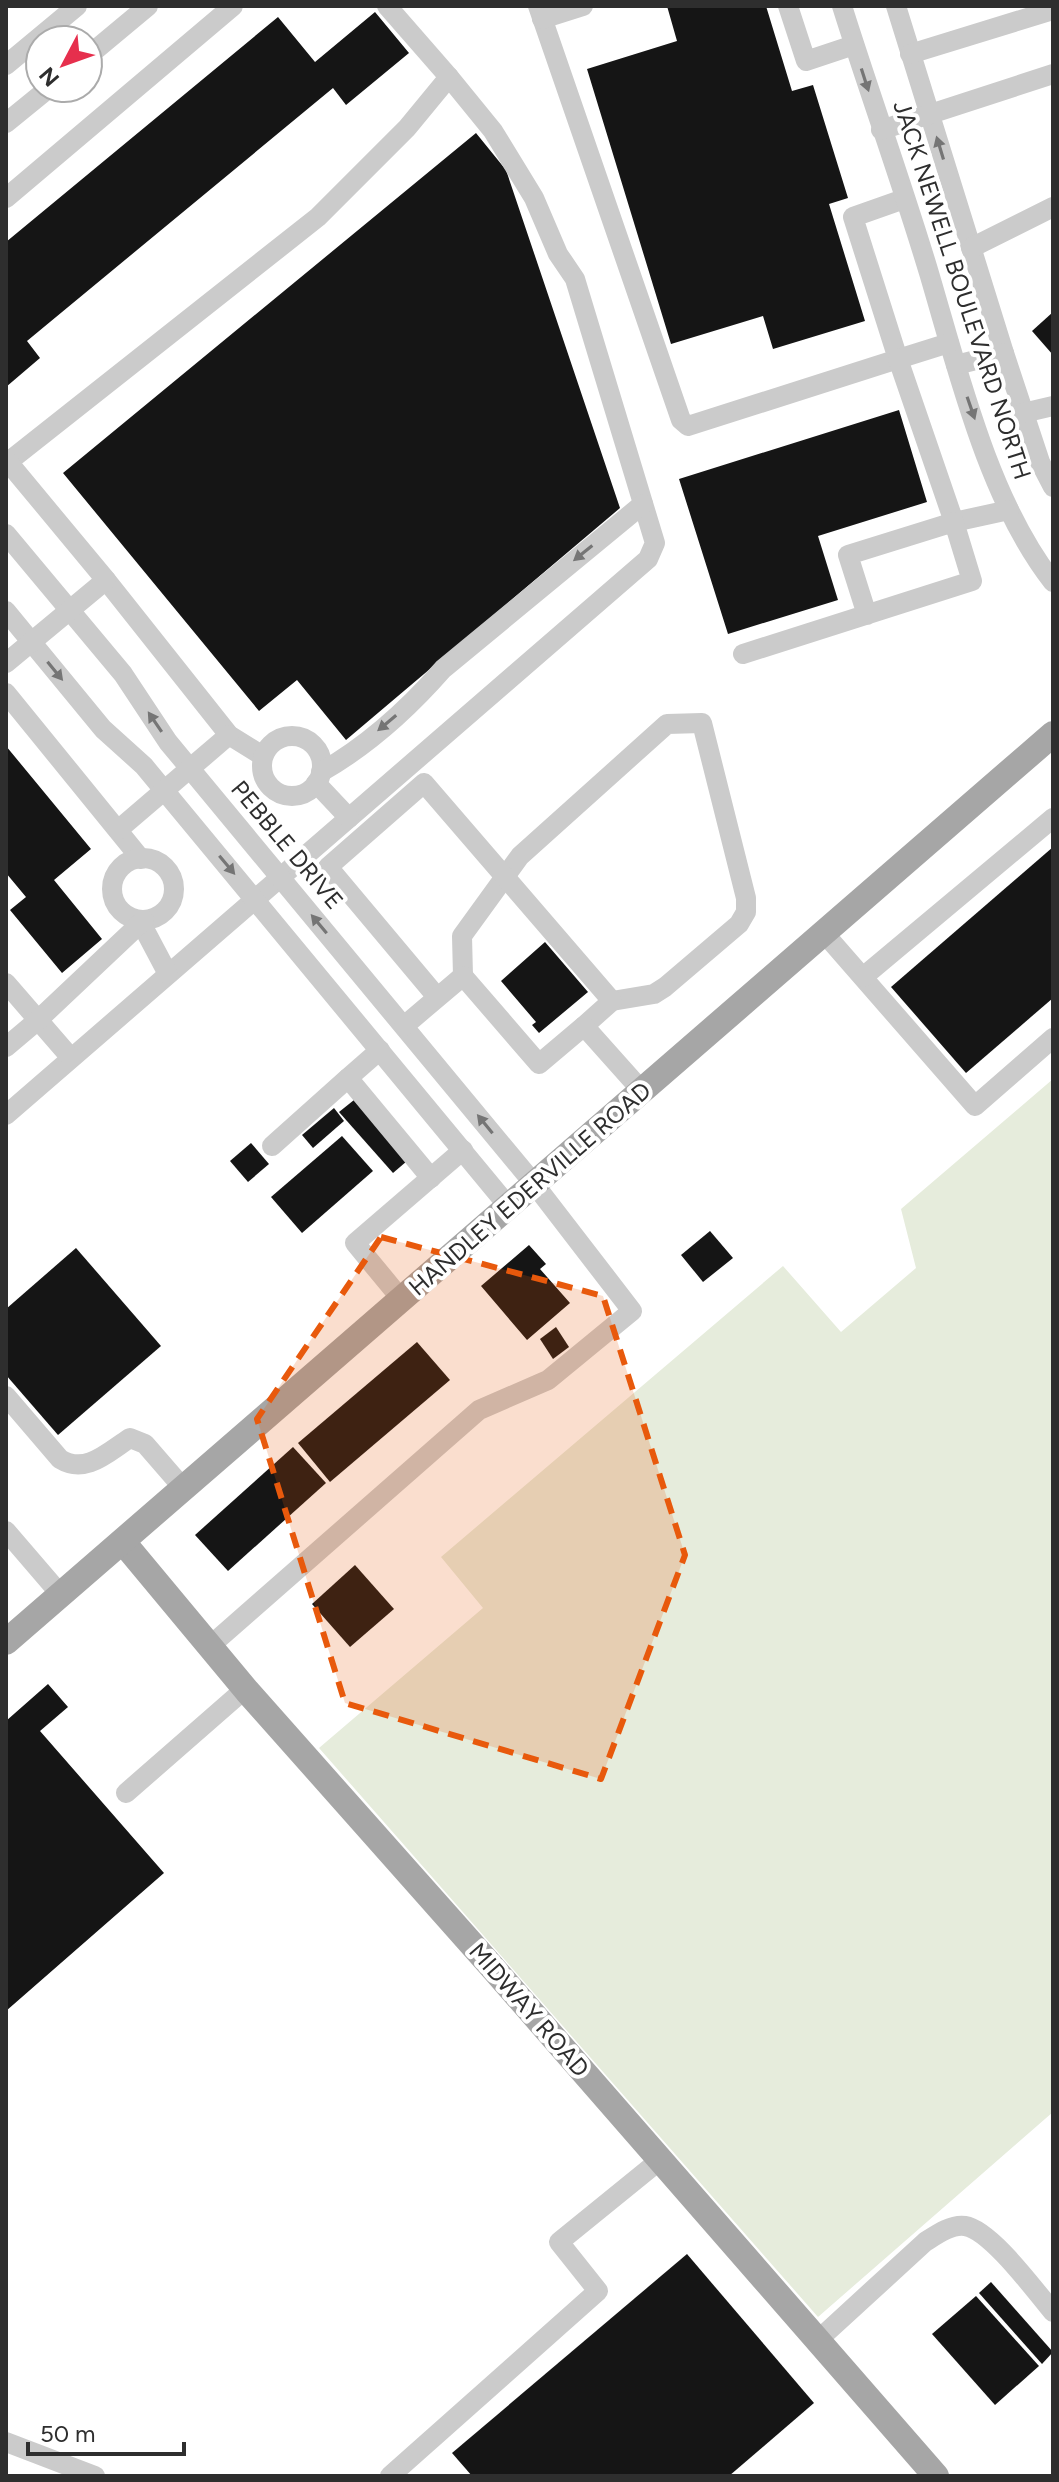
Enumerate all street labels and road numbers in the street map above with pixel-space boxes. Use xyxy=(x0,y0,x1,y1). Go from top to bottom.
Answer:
street label: JACK NEWELL BOULEVARD NORTH xyxy=(887,97,1038,483)
street label: PEBBLE DRIVE xyxy=(225,774,350,915)
street label: HANDLEY EDERVILLE ROAD xyxy=(403,1076,657,1302)
street label: MIDWAY ROAD xyxy=(463,1937,595,2083)

